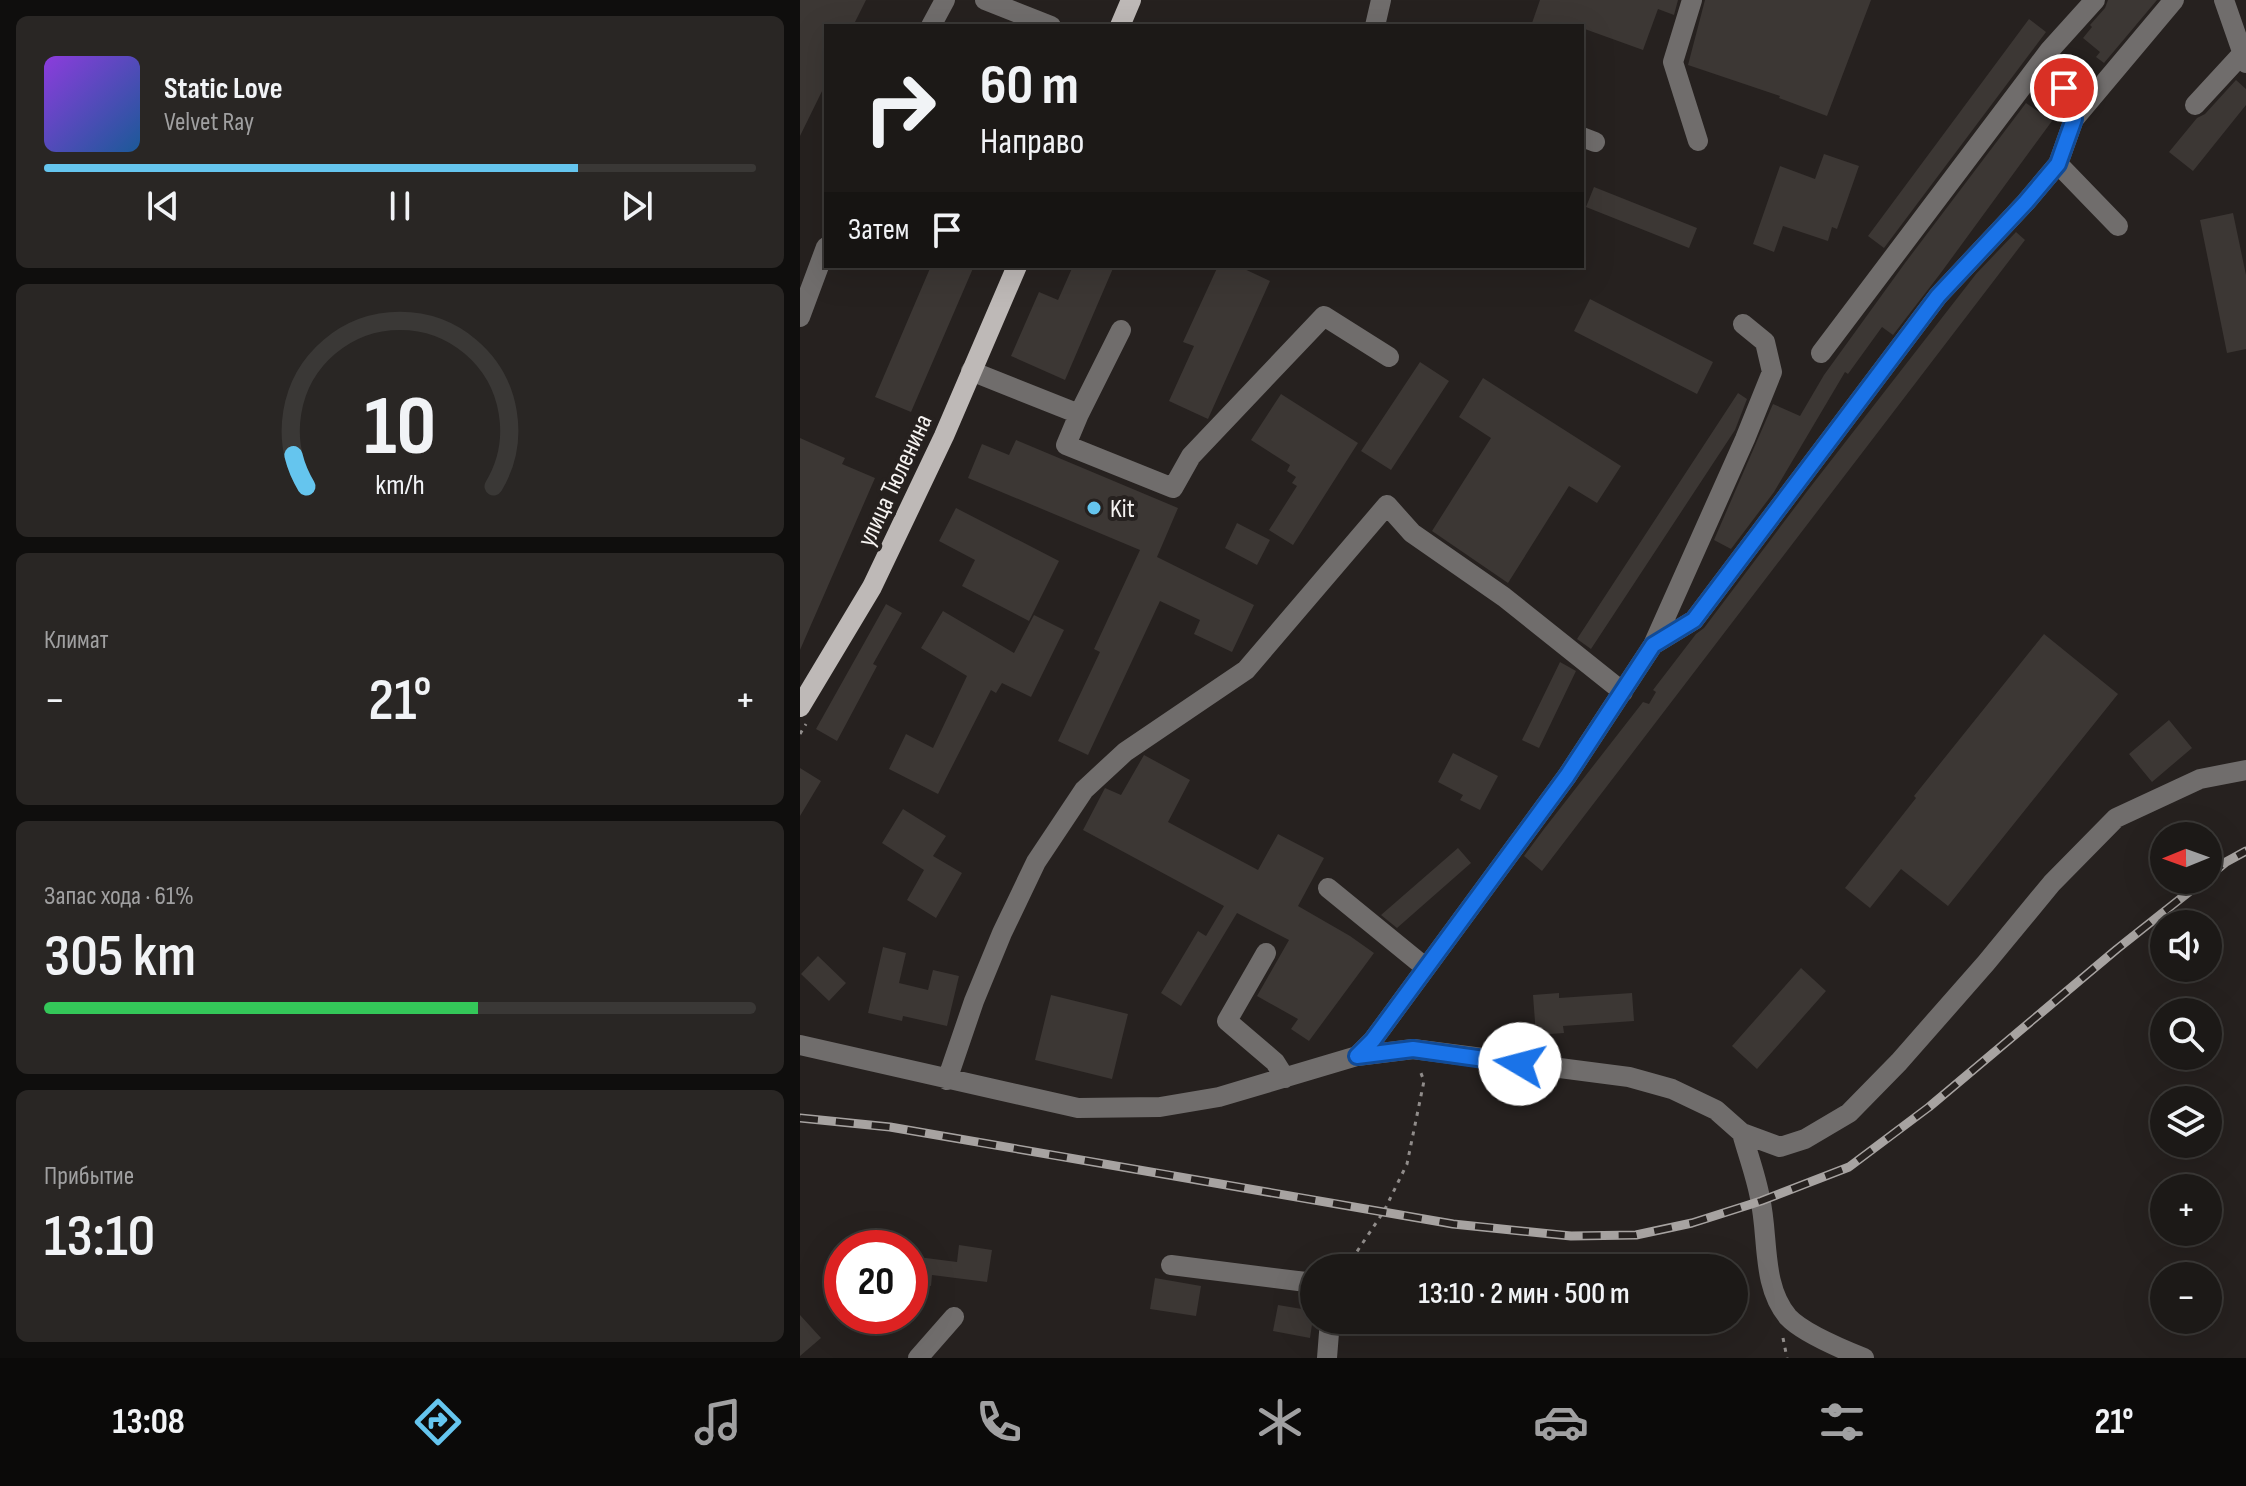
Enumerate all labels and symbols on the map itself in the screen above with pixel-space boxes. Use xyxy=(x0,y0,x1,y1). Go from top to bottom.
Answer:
pin xyxy=(2030,54,2098,122)
street label: улица Тюленина xyxy=(851,410,940,552)
place label: Kit xyxy=(1110,494,1135,525)
marker: Kit xyxy=(1085,499,1103,517)
north arrow xyxy=(2150,822,2222,894)
position arrow xyxy=(1478,1022,1562,1106)
speed limit sign: 20 xyxy=(824,1230,928,1334)

